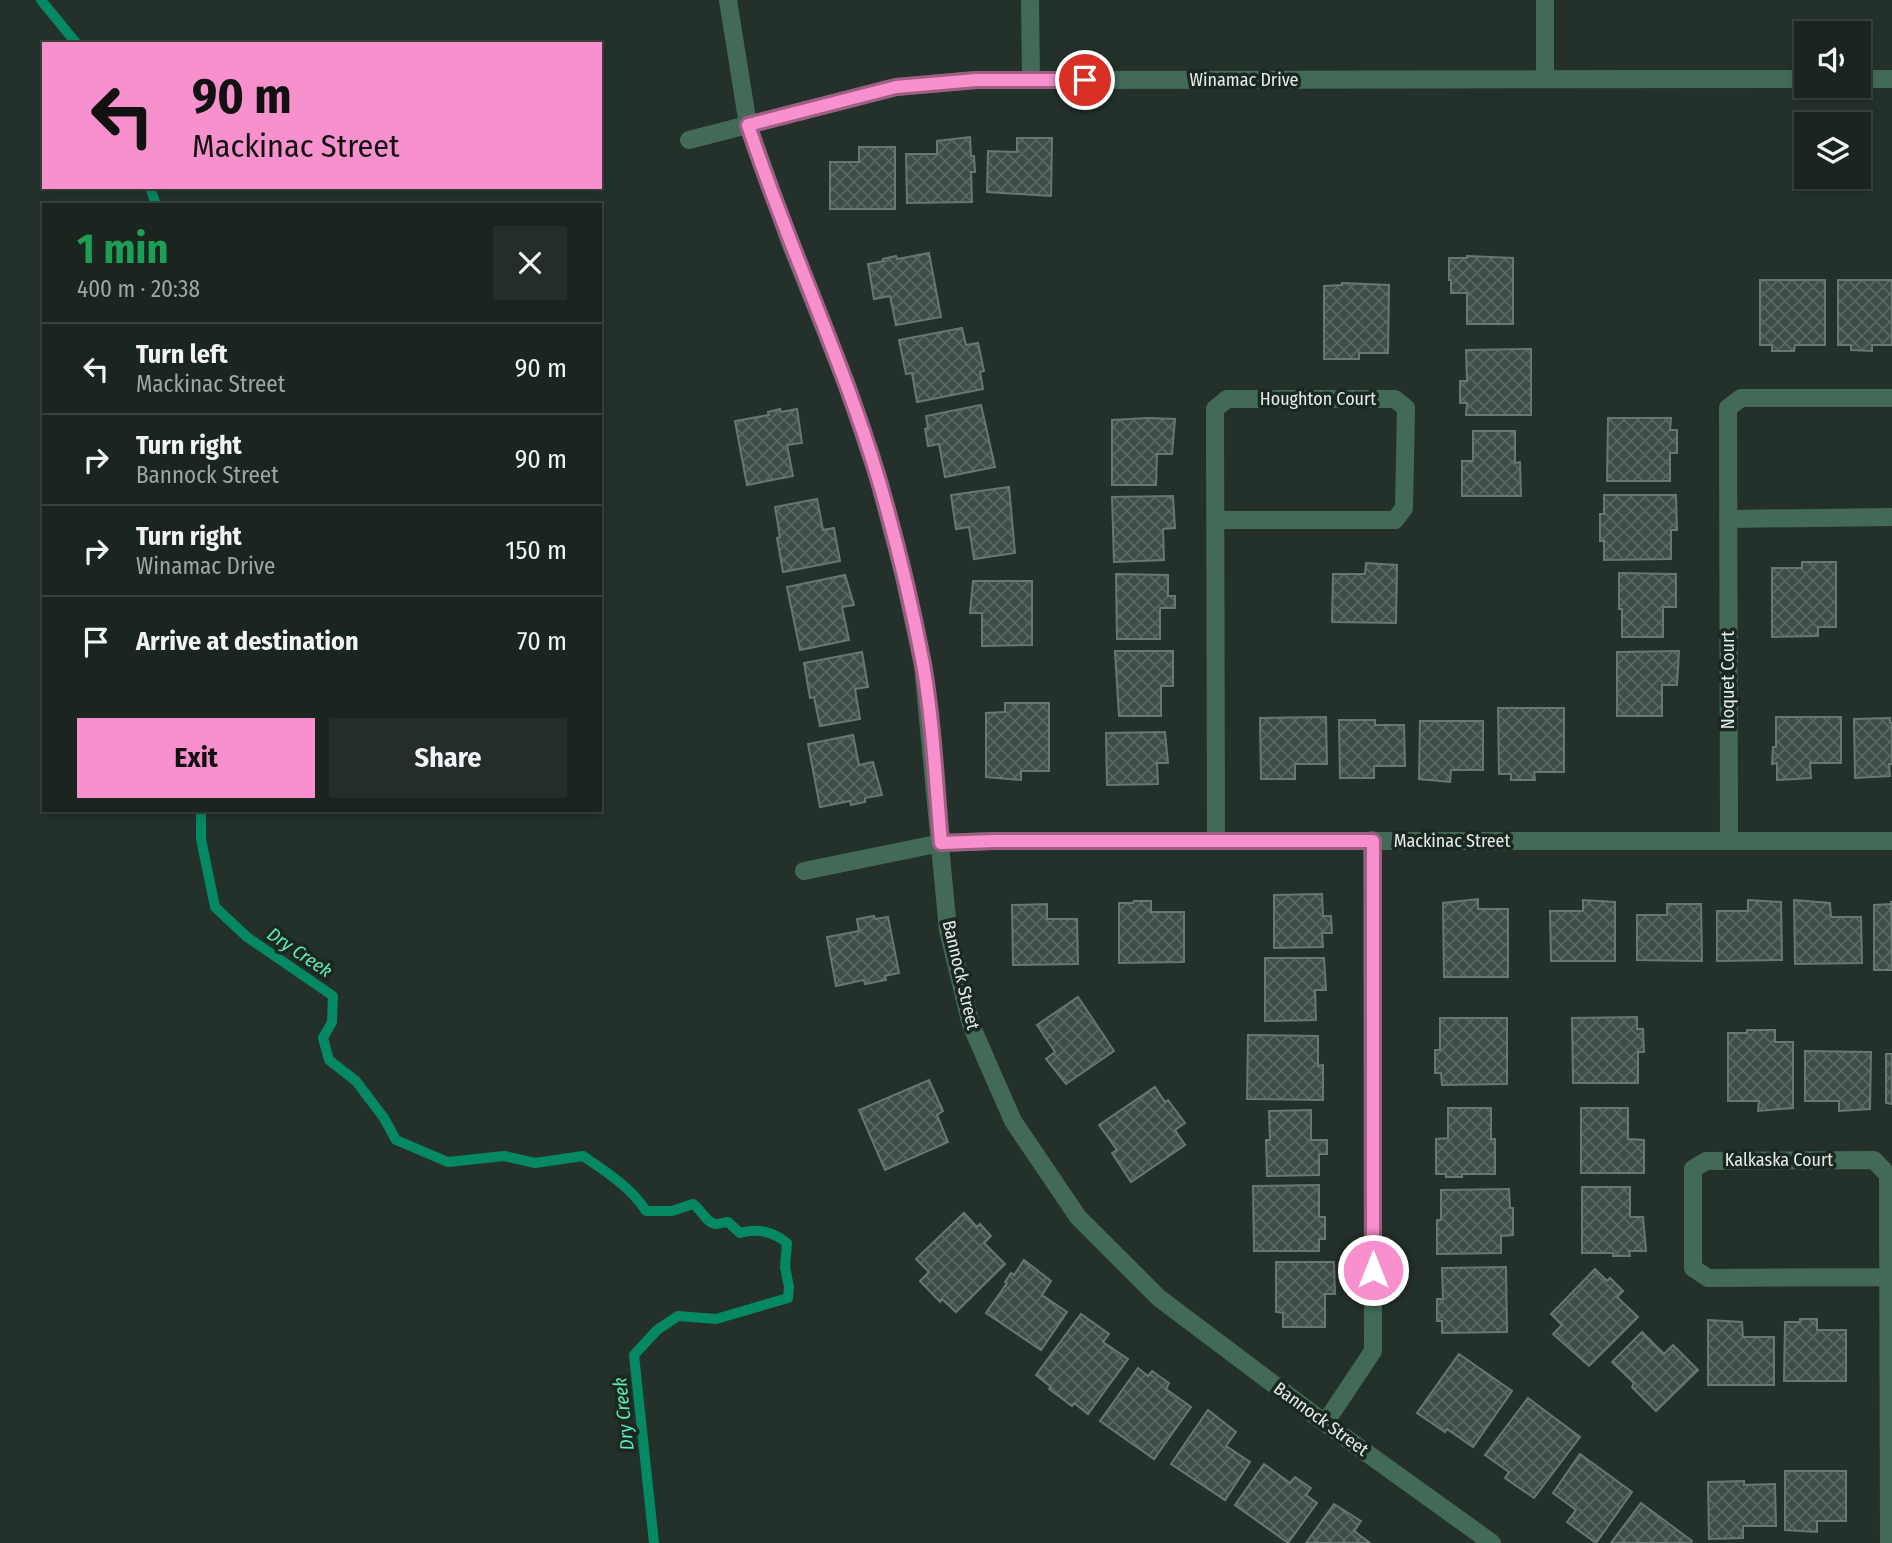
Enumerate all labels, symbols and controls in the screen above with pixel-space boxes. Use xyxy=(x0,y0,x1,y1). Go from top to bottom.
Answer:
map controls xyxy=(1794,21,1871,189)
button: sound xyxy=(1794,21,1871,98)
pin xyxy=(1055,50,1115,110)
icon: arrive xyxy=(1066,61,1104,99)
text: 90 m xyxy=(192,67,292,126)
street label: Winamac Drive xyxy=(1189,69,1299,91)
icon: left xyxy=(77,70,168,161)
button: layers xyxy=(1794,112,1871,189)
text: Mackinac Street xyxy=(192,127,400,165)
text: 1 min xyxy=(77,224,168,274)
button: close xyxy=(493,226,567,300)
text: 400 m · 20:38 xyxy=(77,275,200,303)
text: Turn left xyxy=(136,339,228,370)
icon: left xyxy=(77,350,115,388)
text: 90 m xyxy=(515,353,567,384)
text: Mackinac Street xyxy=(136,370,285,398)
street label: Houghton Court xyxy=(1260,388,1376,410)
text: Turn right xyxy=(136,430,242,461)
icon: right xyxy=(77,441,115,479)
text: 90 m xyxy=(515,444,567,475)
text: Bannock Street xyxy=(136,461,279,489)
text: Turn right xyxy=(136,521,242,552)
icon: right xyxy=(77,532,115,570)
text: 150 m xyxy=(505,535,567,566)
text: Winamac Drive xyxy=(136,552,275,580)
icon: arrive xyxy=(77,623,115,661)
text: Arrive at destination xyxy=(136,626,359,657)
text: 70 m xyxy=(517,626,567,657)
street label: Noquet Court xyxy=(1717,631,1739,729)
button: Exit xyxy=(77,718,315,798)
button: Share xyxy=(329,718,567,798)
street label: Mackinac Street xyxy=(1394,830,1510,852)
street label: Bannock Street xyxy=(938,918,984,1032)
water label: Dry Creek xyxy=(263,922,337,982)
street label: Kalkaska Court xyxy=(1725,1149,1833,1171)
position arrow xyxy=(1336,1233,1410,1307)
water label: Dry Creek xyxy=(608,1376,639,1452)
street label: Bannock Street xyxy=(1269,1377,1373,1461)

